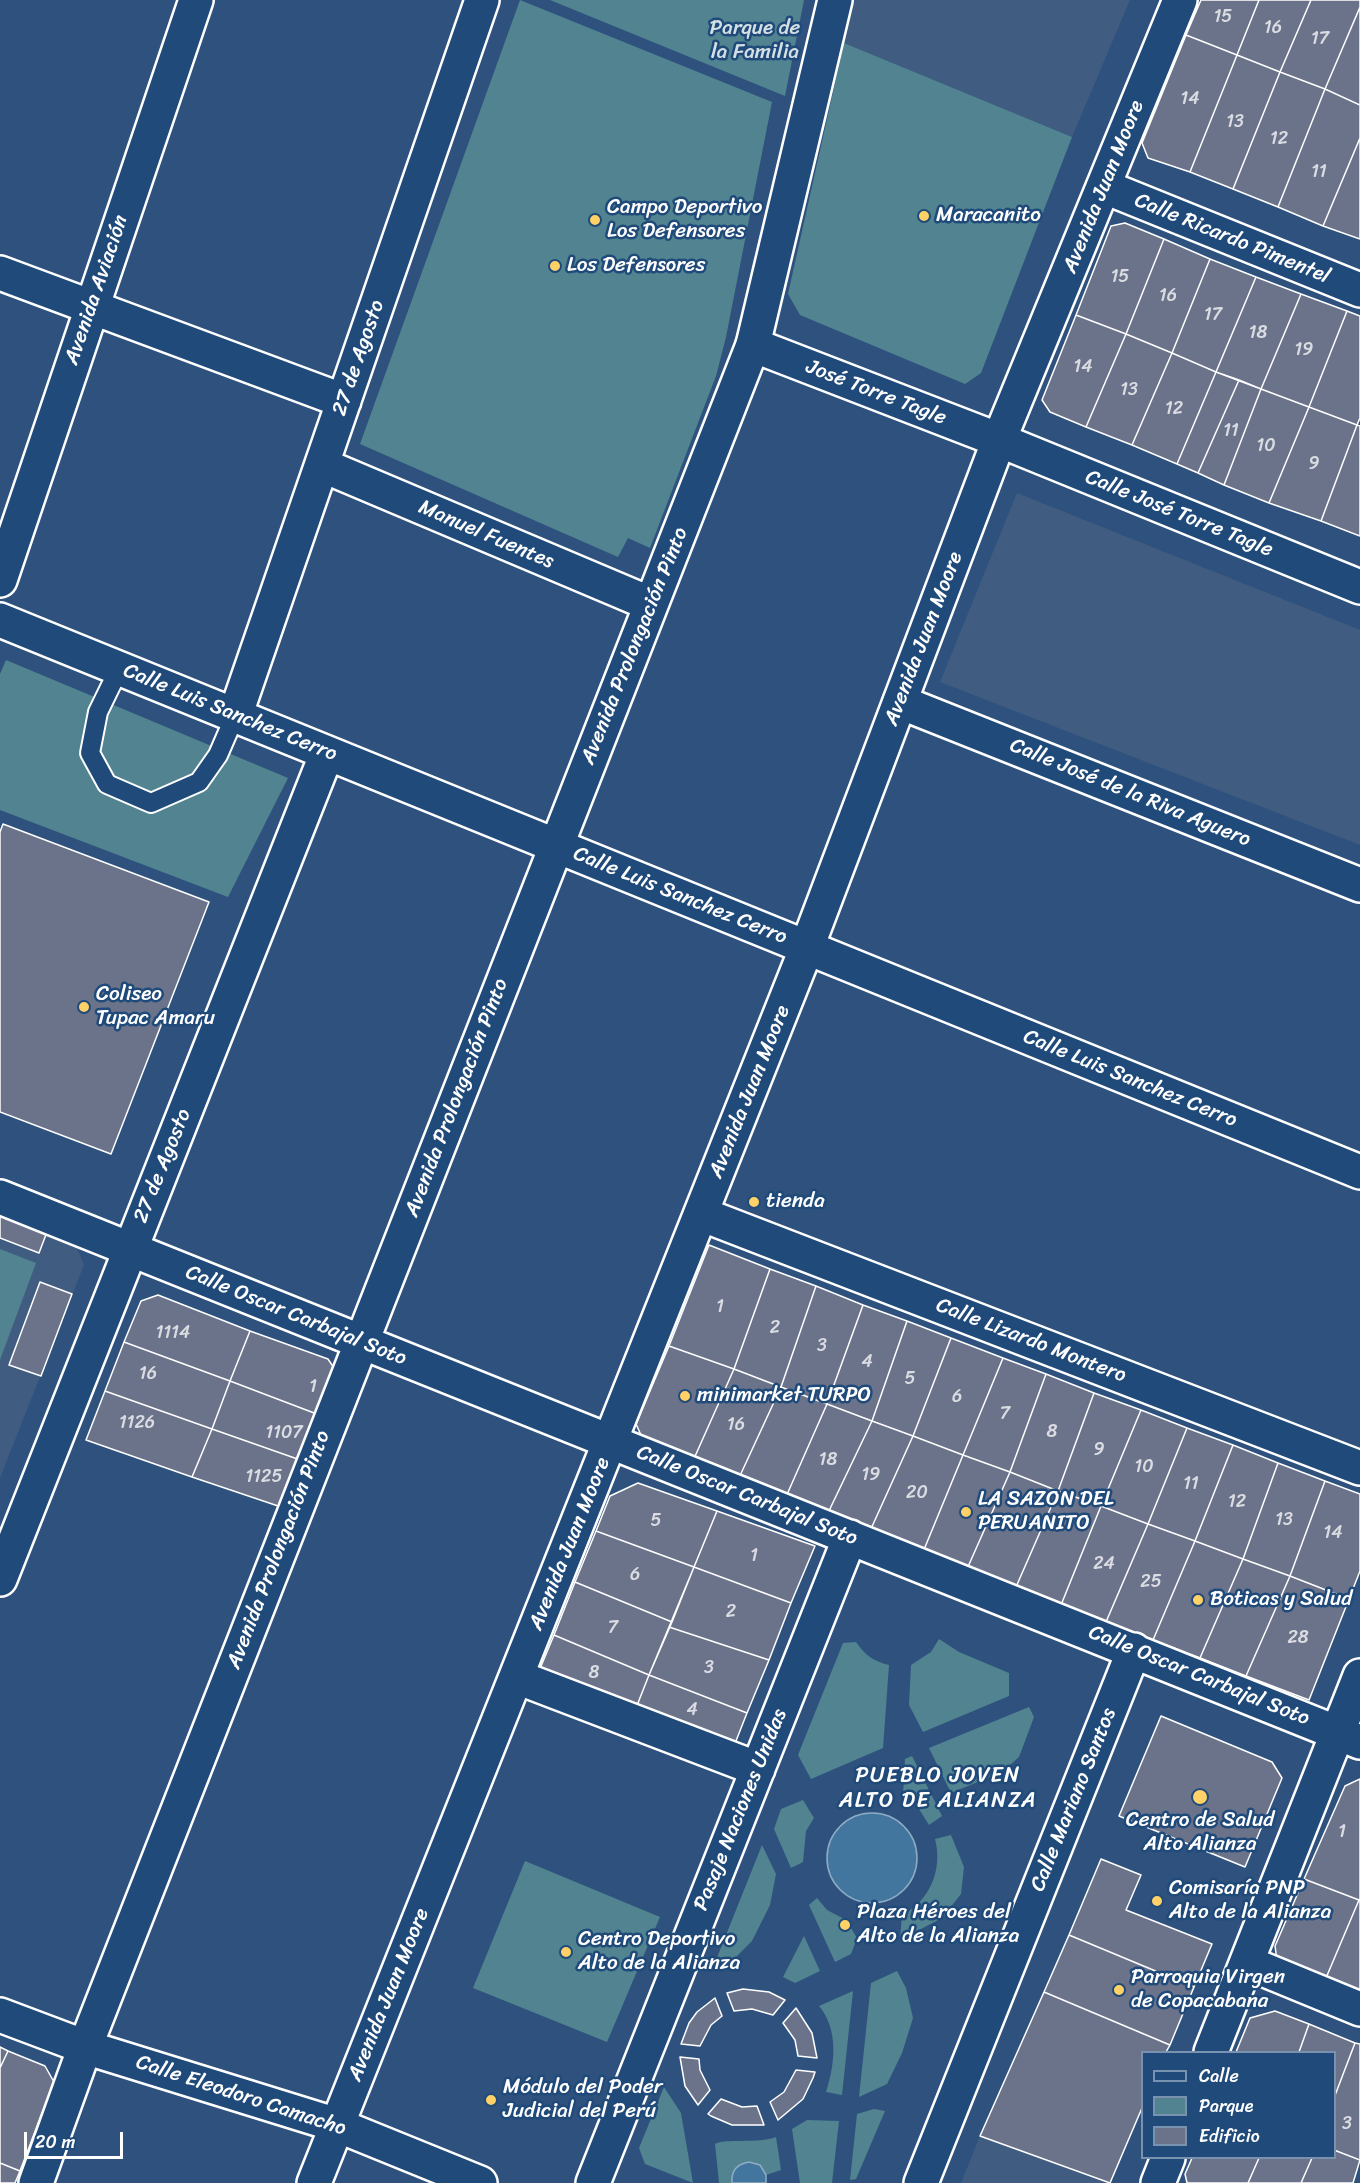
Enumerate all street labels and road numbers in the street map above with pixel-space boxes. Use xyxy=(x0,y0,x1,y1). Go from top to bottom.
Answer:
street label: Avenida Juan Moore xyxy=(1058,97,1150,277)
street label: Calle Ricardo Pimentel xyxy=(1131,188,1333,290)
street label: Avenida Aviación xyxy=(60,212,134,368)
street label: 27 de Agosto xyxy=(327,297,391,419)
street label: José Torre Tagle xyxy=(802,355,950,431)
street label: Calle José Torre Tagle xyxy=(1082,465,1276,563)
street label: Manuel Fuentes xyxy=(415,495,557,575)
street label: Avenida Prolongación Pinto xyxy=(576,524,694,768)
street label: Avenida Juan Moore xyxy=(879,549,969,729)
street label: Calle Luis Sanchez Cerro xyxy=(119,659,341,767)
street label: Calle José de la Riva Aguero xyxy=(1006,733,1254,853)
street label: Calle Luis Sanchez Cerro xyxy=(569,842,791,950)
street label: Avenida Prolongación Pinto xyxy=(400,975,514,1221)
street label: Avenida Juan Moore xyxy=(704,1002,796,1182)
street label: Calle Luis Sanchez Cerro xyxy=(1019,1025,1241,1133)
street label: 27 de Agosto xyxy=(129,1105,197,1227)
street label: Calle Oscar Carbajal Soto xyxy=(182,1260,410,1372)
street label: Calle Lizardo Montero xyxy=(932,1293,1130,1389)
street label: Avenida Prolongación Pinto xyxy=(222,1427,336,1673)
street label: Calle Oscar Carbajal Soto xyxy=(633,1440,861,1552)
street label: Avenida Juan Moore xyxy=(524,1454,616,1634)
street label: Calle Oscar Carbajal Soto xyxy=(1085,1620,1313,1732)
street label: Calle Mariano Santos xyxy=(1026,1705,1122,1895)
street label: Pasaje Naciones Unidas xyxy=(689,1706,793,1914)
street label: Avenida Juan Moore xyxy=(343,1905,435,2085)
street label: Calle Eleodoro Camacho xyxy=(133,2050,349,2142)

